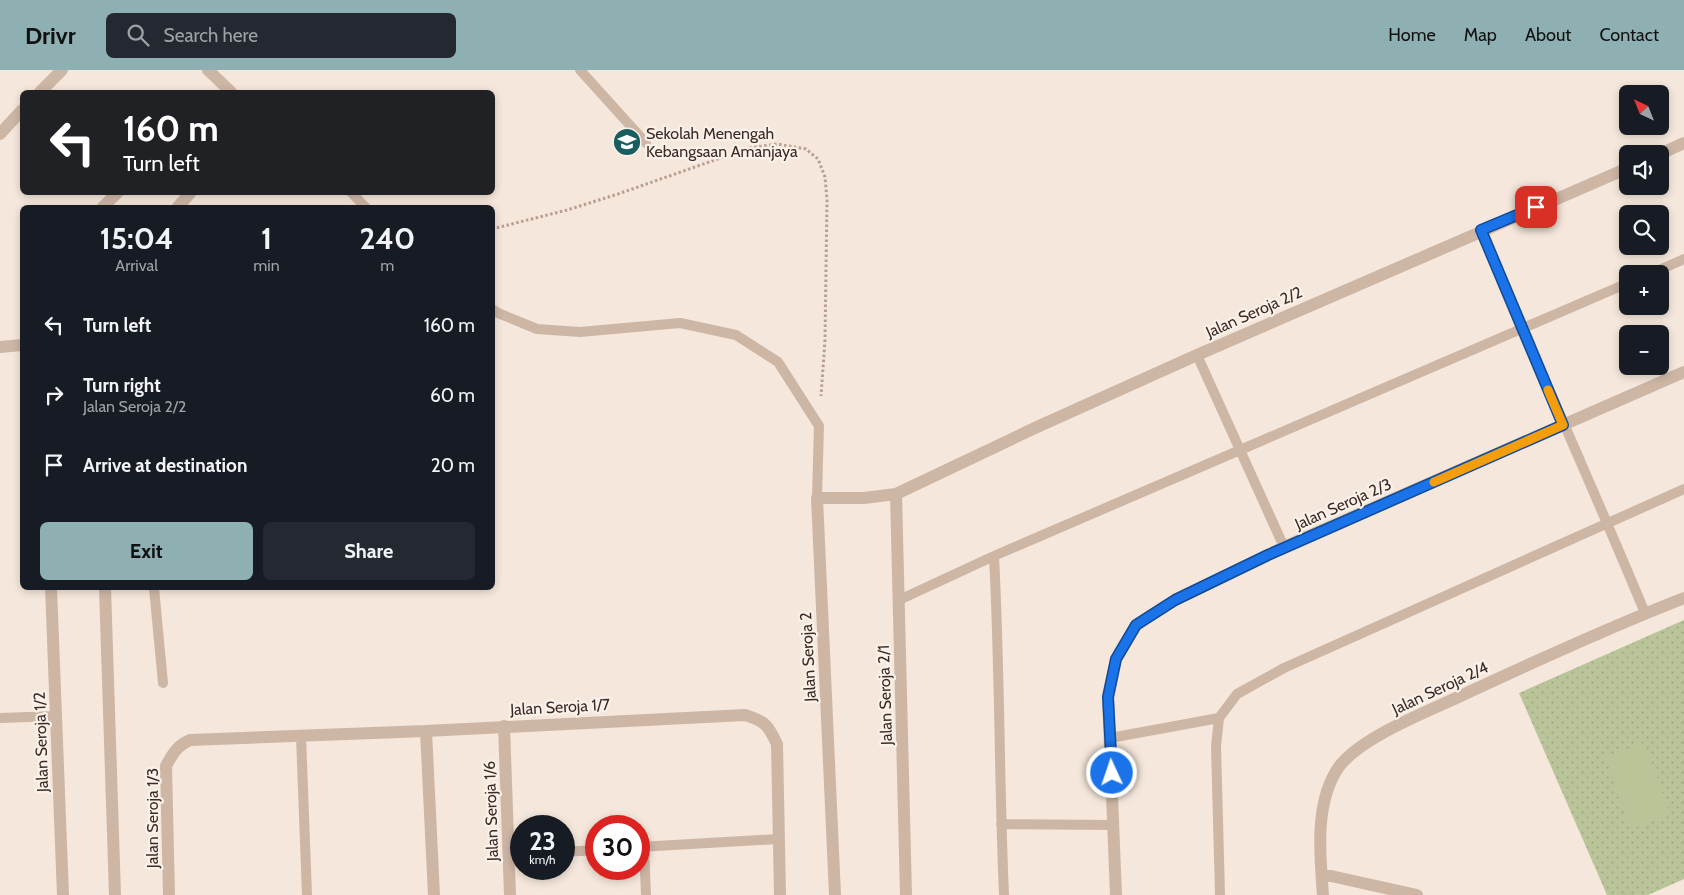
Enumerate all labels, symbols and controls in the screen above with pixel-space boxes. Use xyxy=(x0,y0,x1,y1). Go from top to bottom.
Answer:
search box xyxy=(106,13,456,58)
text: Drivr xyxy=(25,21,76,50)
icon: search xyxy=(124,21,152,49)
text: Search here xyxy=(164,24,258,47)
text: Home xyxy=(1388,24,1436,46)
text: Map xyxy=(1464,24,1497,46)
text: About xyxy=(1525,24,1571,46)
text: Contact xyxy=(1599,24,1659,46)
north arrow xyxy=(1619,85,1669,135)
map controls xyxy=(1619,85,1669,375)
text: 160 m xyxy=(123,107,219,150)
icon: left xyxy=(40,110,105,175)
place label: Sekolah Menengah Kebangsaan Amanjaya xyxy=(646,124,798,161)
school or university icon: Sekolah Menengah Kebangsaan Amanjaya xyxy=(612,127,642,157)
button: sound xyxy=(1619,145,1669,195)
text: Turn left xyxy=(123,150,200,177)
pin xyxy=(1515,186,1557,228)
icon: arrive xyxy=(1522,193,1550,221)
button: search xyxy=(1619,205,1669,255)
text: 15:04 xyxy=(100,220,173,257)
text: 1 xyxy=(261,220,272,257)
text: 240 xyxy=(359,220,415,257)
text: Arrival xyxy=(115,256,158,275)
text: min xyxy=(253,256,280,275)
text: m xyxy=(380,256,394,275)
button: + xyxy=(1619,265,1669,315)
street label: Jalan Seroja 2/2 xyxy=(1202,282,1305,342)
icon: left xyxy=(40,311,68,339)
text: Turn left xyxy=(83,314,151,337)
text: 160 m xyxy=(424,314,475,337)
button: − xyxy=(1619,325,1669,375)
text: Turn right xyxy=(83,374,161,397)
icon: right xyxy=(40,381,68,409)
text: 60 m xyxy=(430,384,475,407)
text: Jalan Seroja 2/2 xyxy=(83,397,186,416)
icon: arrive xyxy=(40,451,68,479)
text: Arrive at destination xyxy=(83,454,247,477)
text: 20 m xyxy=(431,454,475,477)
street label: Jalan Seroja 2/3 xyxy=(1291,474,1394,534)
button: Exit xyxy=(40,522,253,580)
button: Share xyxy=(263,522,475,580)
street label: Jalan Seroja 2 xyxy=(796,612,820,703)
street label: Jalan Seroja 2/1 xyxy=(874,645,896,746)
street label: Jalan Seroja 2/4 xyxy=(1388,657,1491,719)
street label: Jalan Seroja 1/2 xyxy=(30,692,52,793)
street label: Jalan Seroja 1/7 xyxy=(509,695,610,719)
position arrow xyxy=(1085,746,1137,798)
street label: Jalan Seroja 1/6 xyxy=(480,760,502,863)
street label: Jalan Seroja 1/3 xyxy=(143,768,162,869)
speed limit sign: 30 xyxy=(585,815,650,880)
text: 23 xyxy=(529,826,556,856)
text: km/h xyxy=(529,852,556,867)

